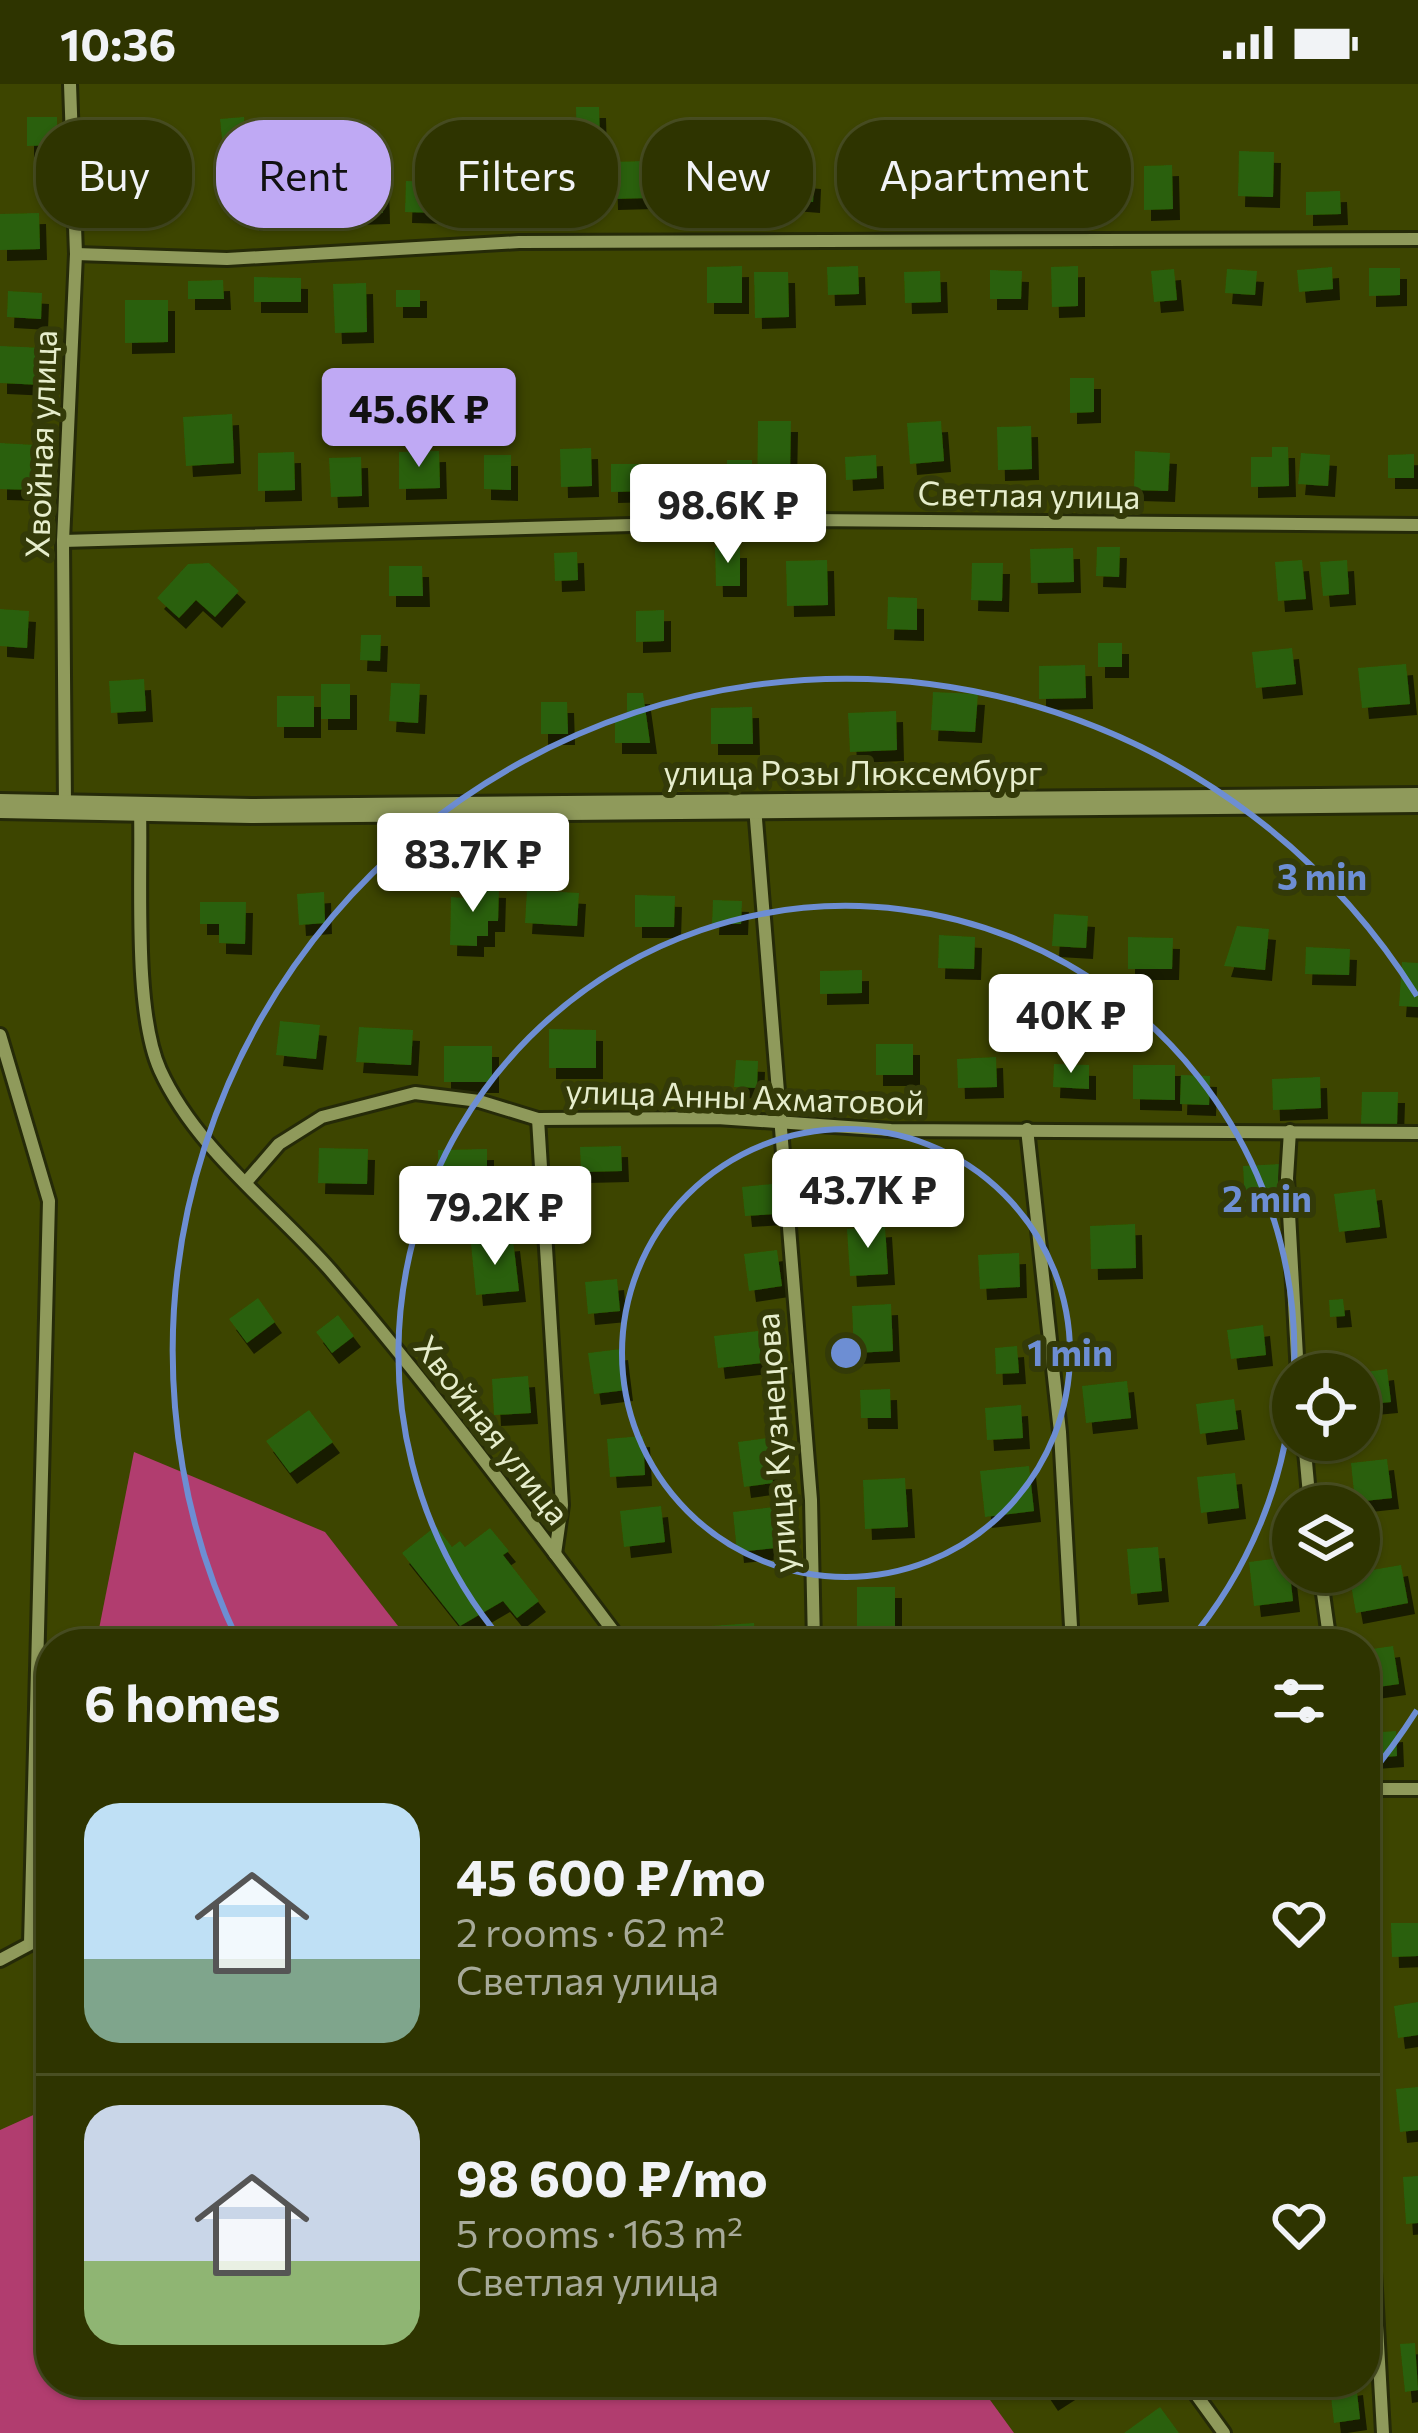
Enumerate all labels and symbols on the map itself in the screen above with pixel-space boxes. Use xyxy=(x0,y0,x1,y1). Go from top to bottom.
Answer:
street label: Хвойная улица xyxy=(15,329,64,559)
pin: 45.6K ₽ xyxy=(308,368,530,470)
pin: 98.6K ₽ xyxy=(617,464,839,566)
street label: Светлая улица xyxy=(917,471,1141,516)
street label: улица Розы Люксембург xyxy=(664,751,1042,792)
pin: 83.7K ₽ xyxy=(362,813,584,915)
text: 3 min xyxy=(1277,853,1367,897)
pin: 40K ₽ xyxy=(987,974,1155,1076)
street label: улица Анны Ахматовой xyxy=(565,1069,925,1122)
pin: 43.7K ₽ xyxy=(757,1149,979,1251)
pin: 79.2K ₽ xyxy=(384,1166,606,1268)
text: 2 min xyxy=(1222,1175,1312,1219)
street label: улица Кузнецова xyxy=(745,1312,804,1574)
street label: Хвойная улица xyxy=(407,1326,580,1532)
text: 1 min xyxy=(1027,1329,1113,1373)
centre of rings xyxy=(825,1332,867,1374)

